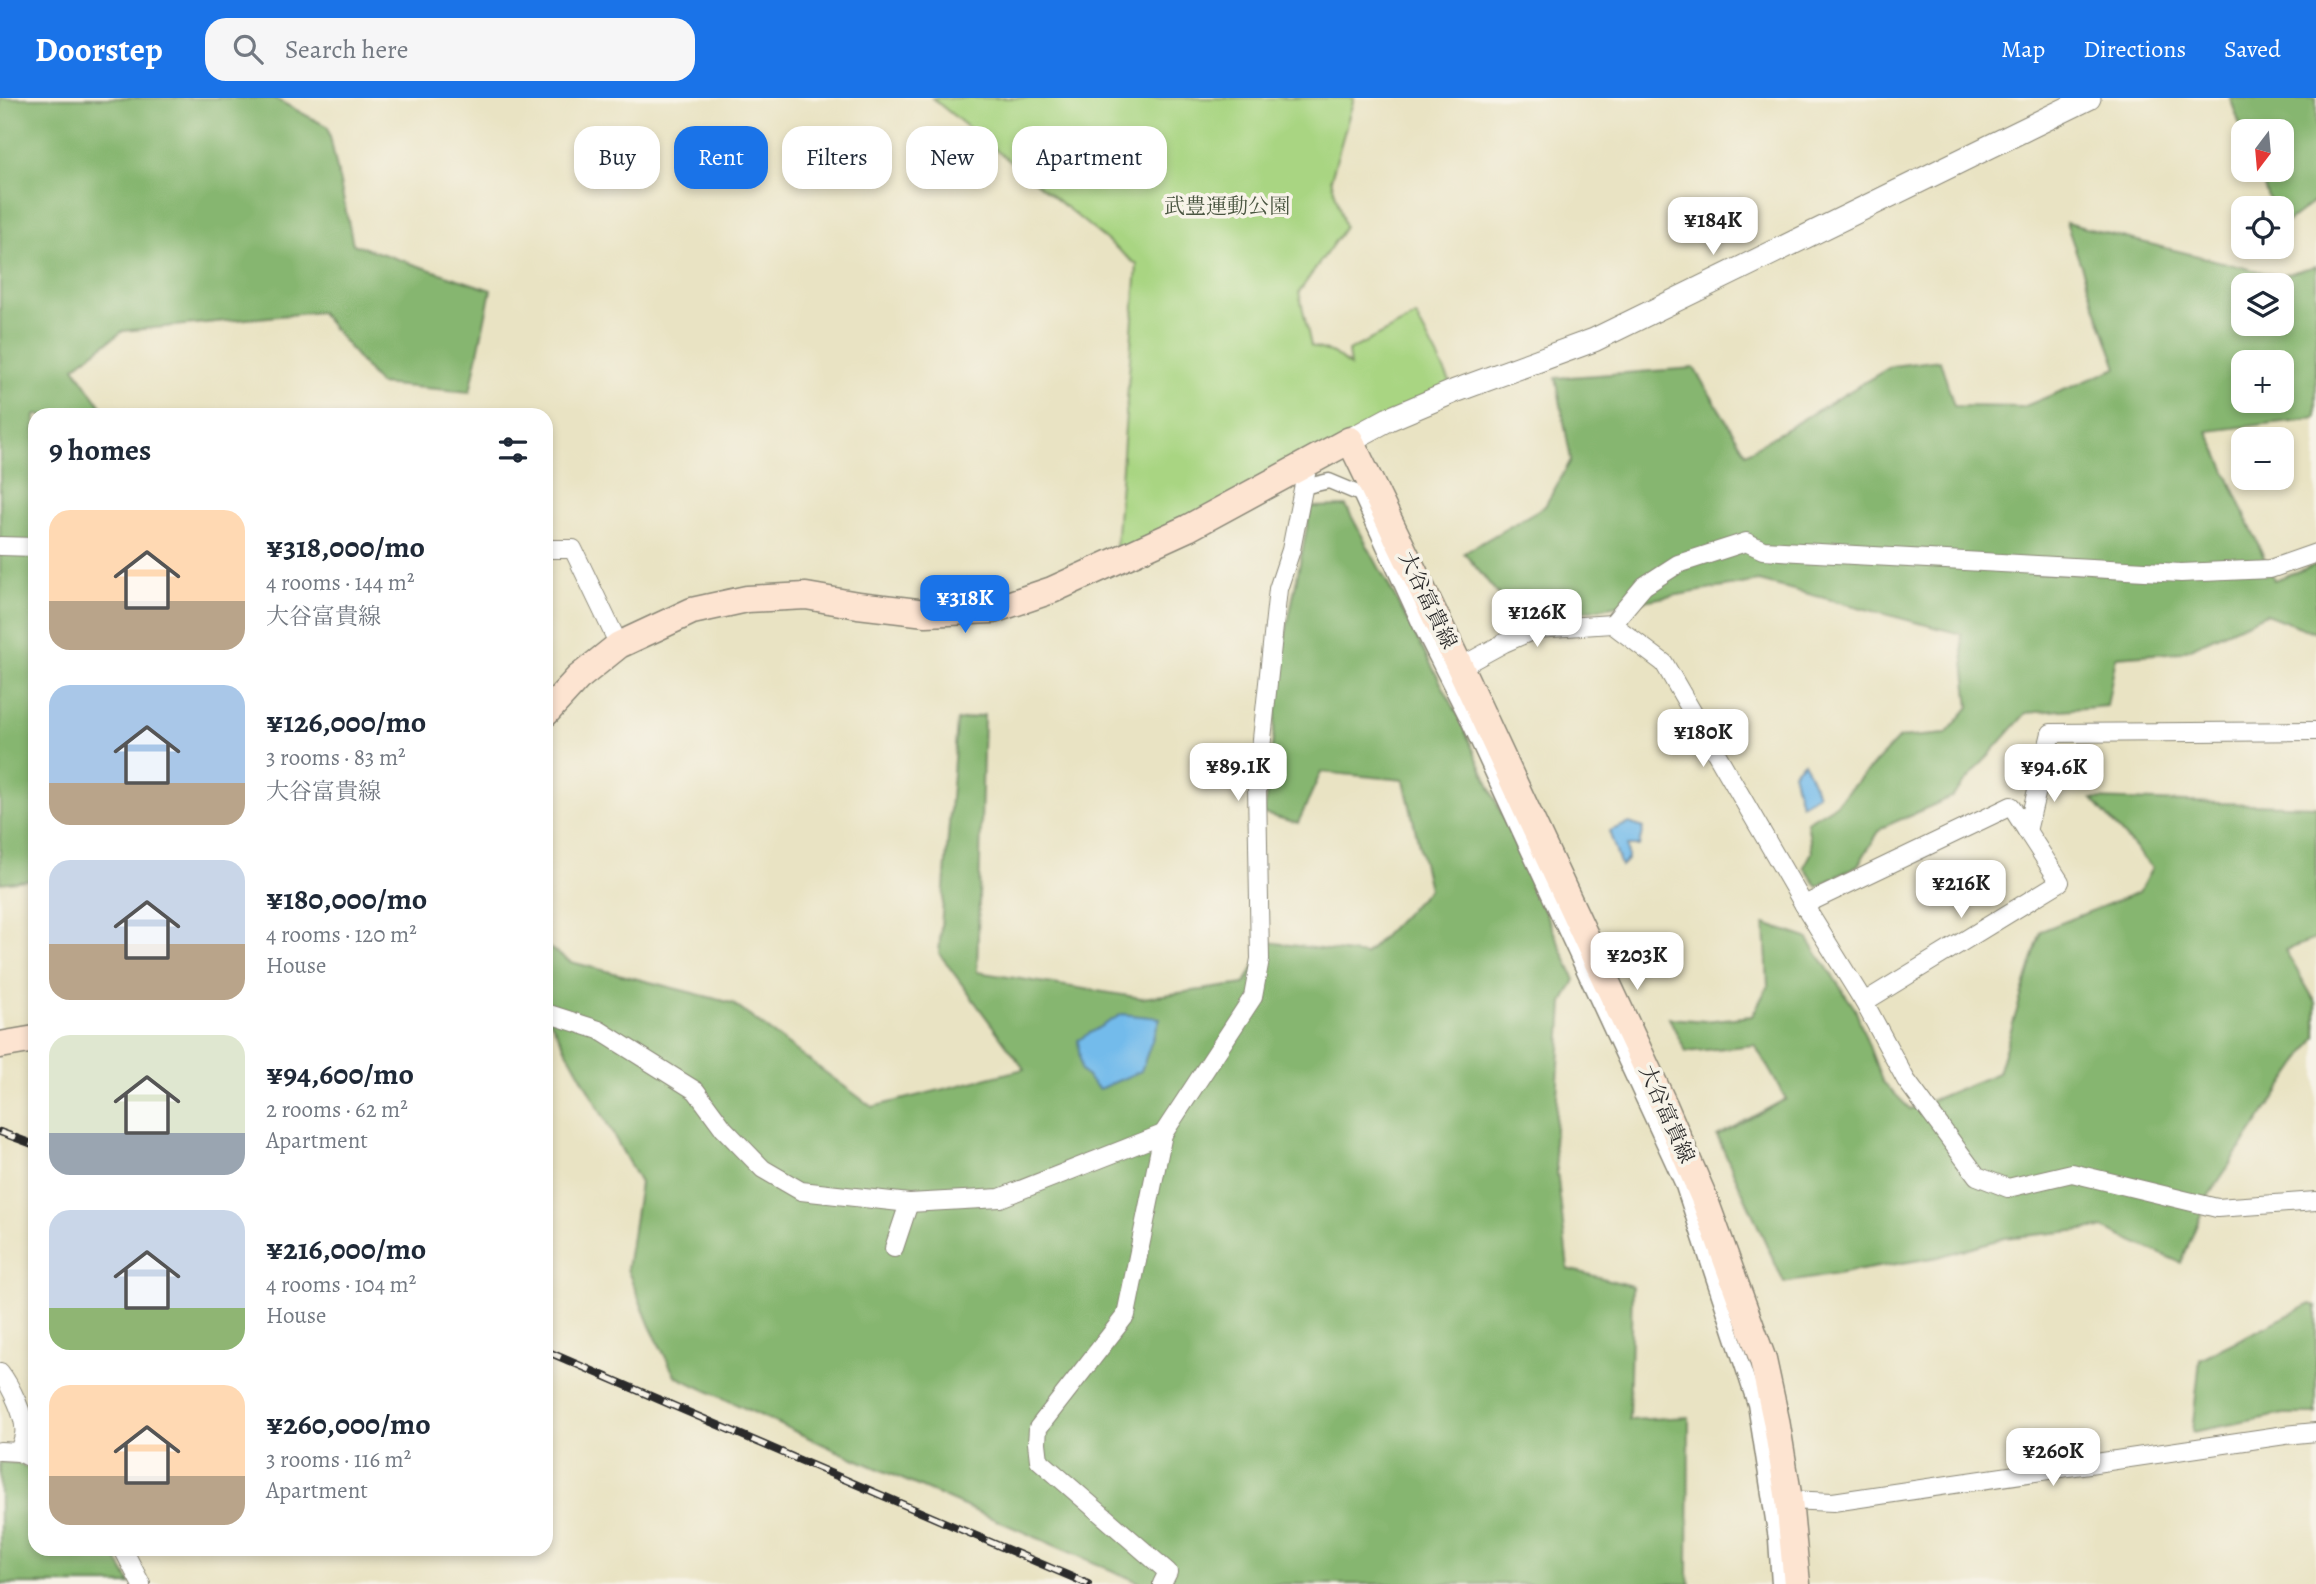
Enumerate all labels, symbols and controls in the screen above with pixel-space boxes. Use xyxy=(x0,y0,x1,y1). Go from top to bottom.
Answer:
search box xyxy=(205,18,695,81)
text: Doorstep xyxy=(35,27,163,72)
icon: search xyxy=(229,30,267,68)
text: Search here xyxy=(285,32,408,67)
text: Map xyxy=(2001,33,2045,65)
text: Directions xyxy=(2083,33,2186,65)
text: Saved xyxy=(2224,33,2281,65)
north arrow xyxy=(2231,119,2294,182)
map controls xyxy=(2231,119,2294,490)
chip: Buy xyxy=(574,126,660,189)
chip: Rent xyxy=(674,126,768,189)
chip: Filters xyxy=(782,126,892,189)
chip: New xyxy=(906,126,998,189)
chip: Apartment xyxy=(1012,126,1167,189)
park label: 武豊運動公園 xyxy=(1164,192,1290,220)
button: locate xyxy=(2231,196,2294,259)
pin: ¥184K xyxy=(1664,198,1762,257)
text: ¥184K xyxy=(1684,204,1742,235)
button: layers xyxy=(2231,273,2294,336)
button: + xyxy=(2231,350,2294,413)
button: − xyxy=(2231,427,2294,490)
text: 9 homes xyxy=(49,430,151,470)
icon: filters xyxy=(494,431,532,469)
text: ¥318,000/mo xyxy=(266,527,425,567)
icon: home xyxy=(105,538,189,622)
street label: 大谷富貴線 xyxy=(1392,547,1464,653)
text: 4 rooms · 144 m² xyxy=(266,567,414,598)
pin: ¥318K xyxy=(916,575,1014,635)
text: ¥318K xyxy=(936,582,994,613)
pin: ¥126K xyxy=(1488,589,1586,649)
text: ¥126K xyxy=(1508,596,1566,627)
text: 大谷富貴線 xyxy=(266,601,381,632)
text: ¥126,000/mo xyxy=(266,702,426,742)
pin: ¥180K xyxy=(1654,710,1752,769)
icon: home xyxy=(105,713,189,797)
text: ¥180K xyxy=(1673,716,1733,747)
text: 3 rooms · 83 m² xyxy=(266,742,406,773)
pin: ¥89.1K xyxy=(1181,744,1295,803)
pin: ¥94.6K xyxy=(1997,744,2111,804)
text: ¥89.1K xyxy=(1206,750,1270,781)
text: ¥94.6K xyxy=(2021,751,2087,782)
text: 大谷富貴線 xyxy=(266,776,381,807)
pin: ¥216K xyxy=(1912,860,2010,920)
text: ¥216K xyxy=(1932,867,1990,898)
text: ¥180,000/mo xyxy=(266,879,427,919)
icon: home xyxy=(105,888,189,972)
text: 4 rooms · 120 m² xyxy=(266,919,417,950)
pin: ¥203K xyxy=(1588,932,1686,992)
text: ¥203K xyxy=(1607,939,1667,970)
text: House xyxy=(266,950,326,981)
text: ¥94,600/mo xyxy=(266,1054,414,1094)
street label: 大谷富貴線 xyxy=(1633,1060,1701,1168)
icon: home xyxy=(105,1063,189,1147)
text: 2 rooms · 62 m² xyxy=(266,1094,408,1125)
text: Apartment xyxy=(266,1125,368,1156)
text: ¥216,000/mo xyxy=(266,1229,426,1269)
icon: home xyxy=(105,1238,189,1322)
text: 4 rooms · 104 m² xyxy=(266,1269,416,1300)
text: House xyxy=(266,1300,326,1331)
text: ¥260,000/mo xyxy=(266,1404,431,1444)
icon: home xyxy=(105,1413,189,1497)
pin: ¥260K xyxy=(2004,1428,2102,1488)
text: ¥260K xyxy=(2022,1435,2084,1466)
text: 3 rooms · 116 m² xyxy=(266,1444,411,1475)
text: Apartment xyxy=(266,1475,368,1506)

